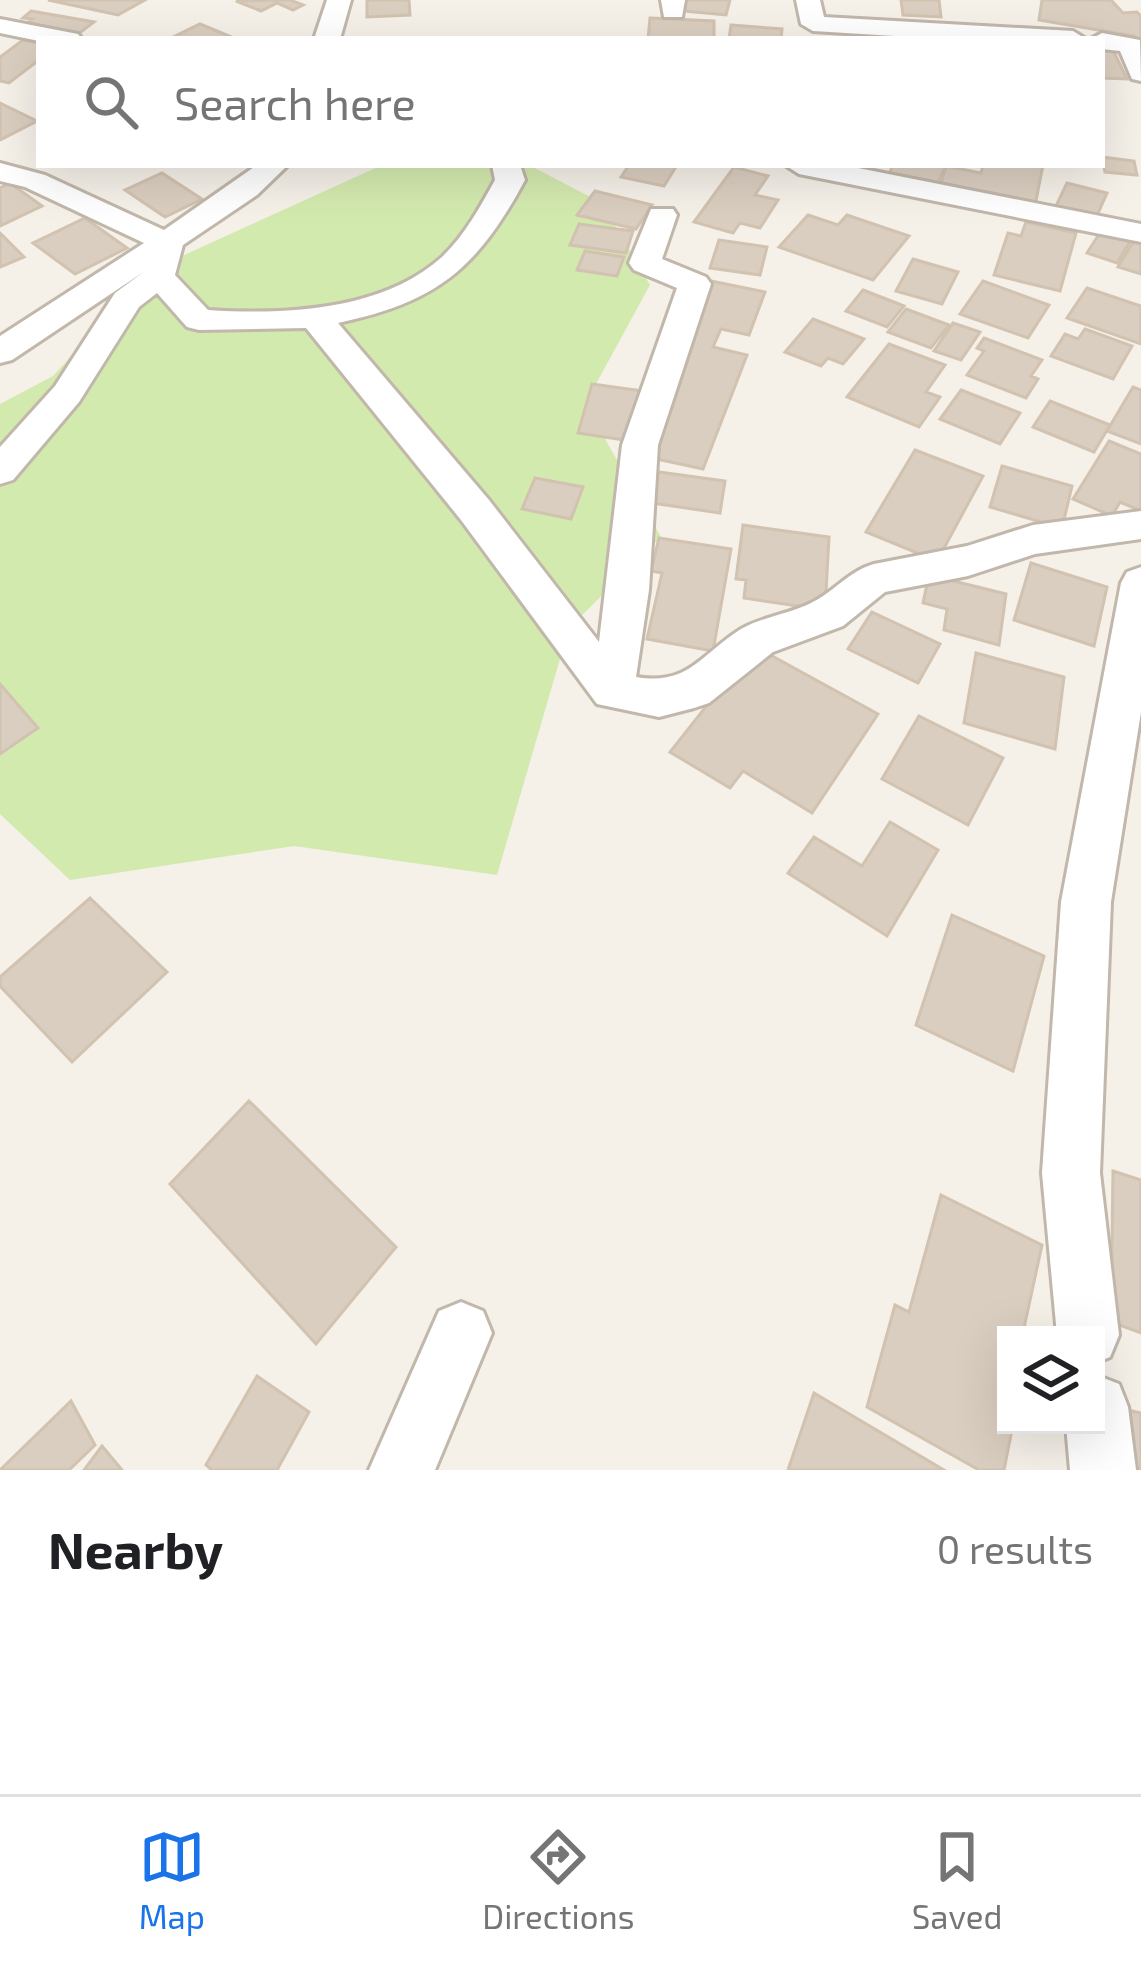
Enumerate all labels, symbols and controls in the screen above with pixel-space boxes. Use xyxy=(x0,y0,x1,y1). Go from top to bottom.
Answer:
search box xyxy=(36,36,1105,168)
icon: search xyxy=(78,69,144,135)
text: Search here xyxy=(174,75,416,129)
map controls xyxy=(997,1326,1105,1434)
button: layers xyxy=(997,1326,1105,1434)
text: Nearby xyxy=(48,1518,223,1579)
text: 0 results xyxy=(937,1525,1093,1572)
tab: Map xyxy=(139,1824,205,1936)
tab: Directions xyxy=(482,1824,634,1936)
tab: Saved xyxy=(912,1824,1002,1936)

